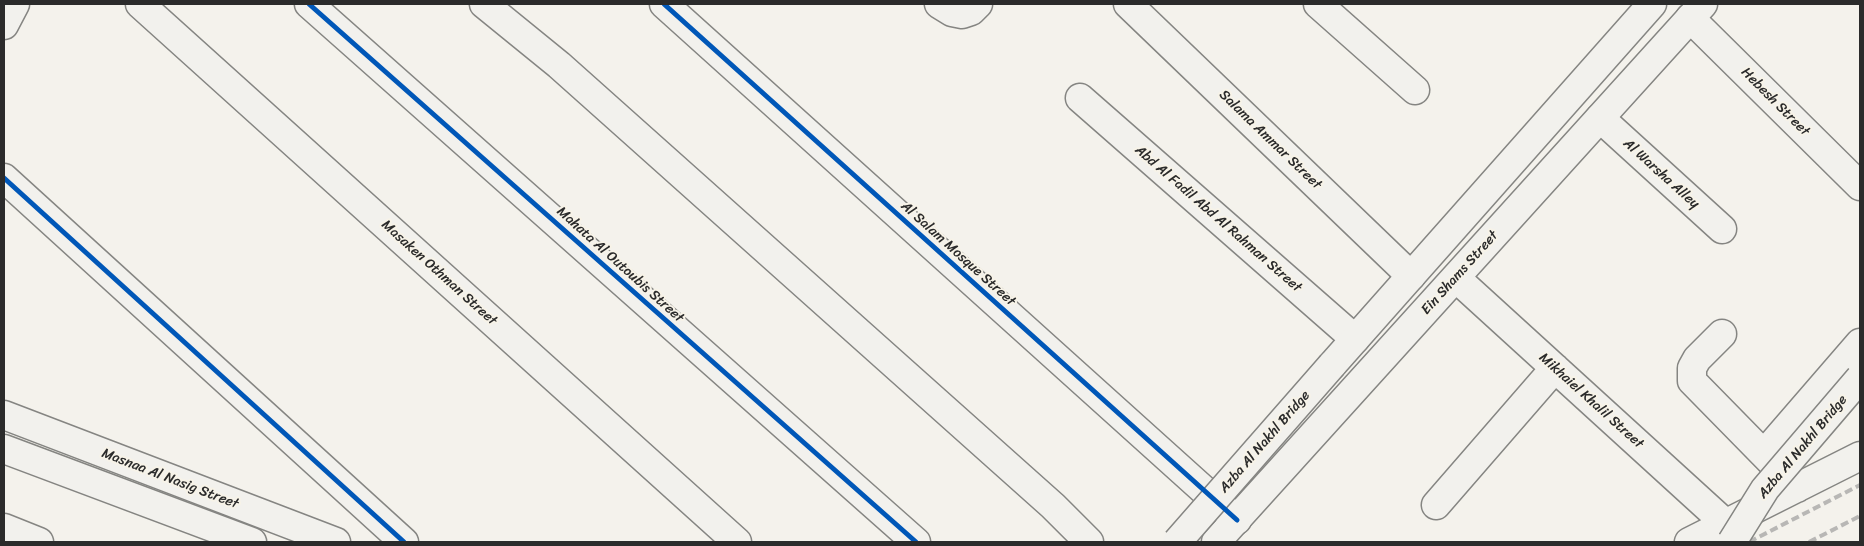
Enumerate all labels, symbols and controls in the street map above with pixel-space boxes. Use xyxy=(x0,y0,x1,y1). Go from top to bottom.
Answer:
street label: Hebesh Street xyxy=(1737,64,1813,140)
street label: Salama Ammar Street xyxy=(1215,87,1325,193)
street label: Al Warsha Alley xyxy=(1620,136,1702,212)
street label: Abd Al Fadil Abd Al Rahman Street xyxy=(1131,142,1305,296)
street label: Al Salam Mosque Street xyxy=(897,198,1019,310)
street label: Mahata Al Outoubis Street xyxy=(553,204,687,326)
street label: Masaken Othman Street xyxy=(378,217,500,329)
street label: Ein Shams Street xyxy=(1418,228,1502,318)
street label: Mikhaiel Khalil Street xyxy=(1535,350,1647,452)
street label: Azba Al Nakhl Bridge xyxy=(1216,387,1314,497)
street label: Azba Al Nakhl Bridge xyxy=(1755,392,1851,502)
street label: Masnaa Al Nasig Street xyxy=(99,445,241,513)

